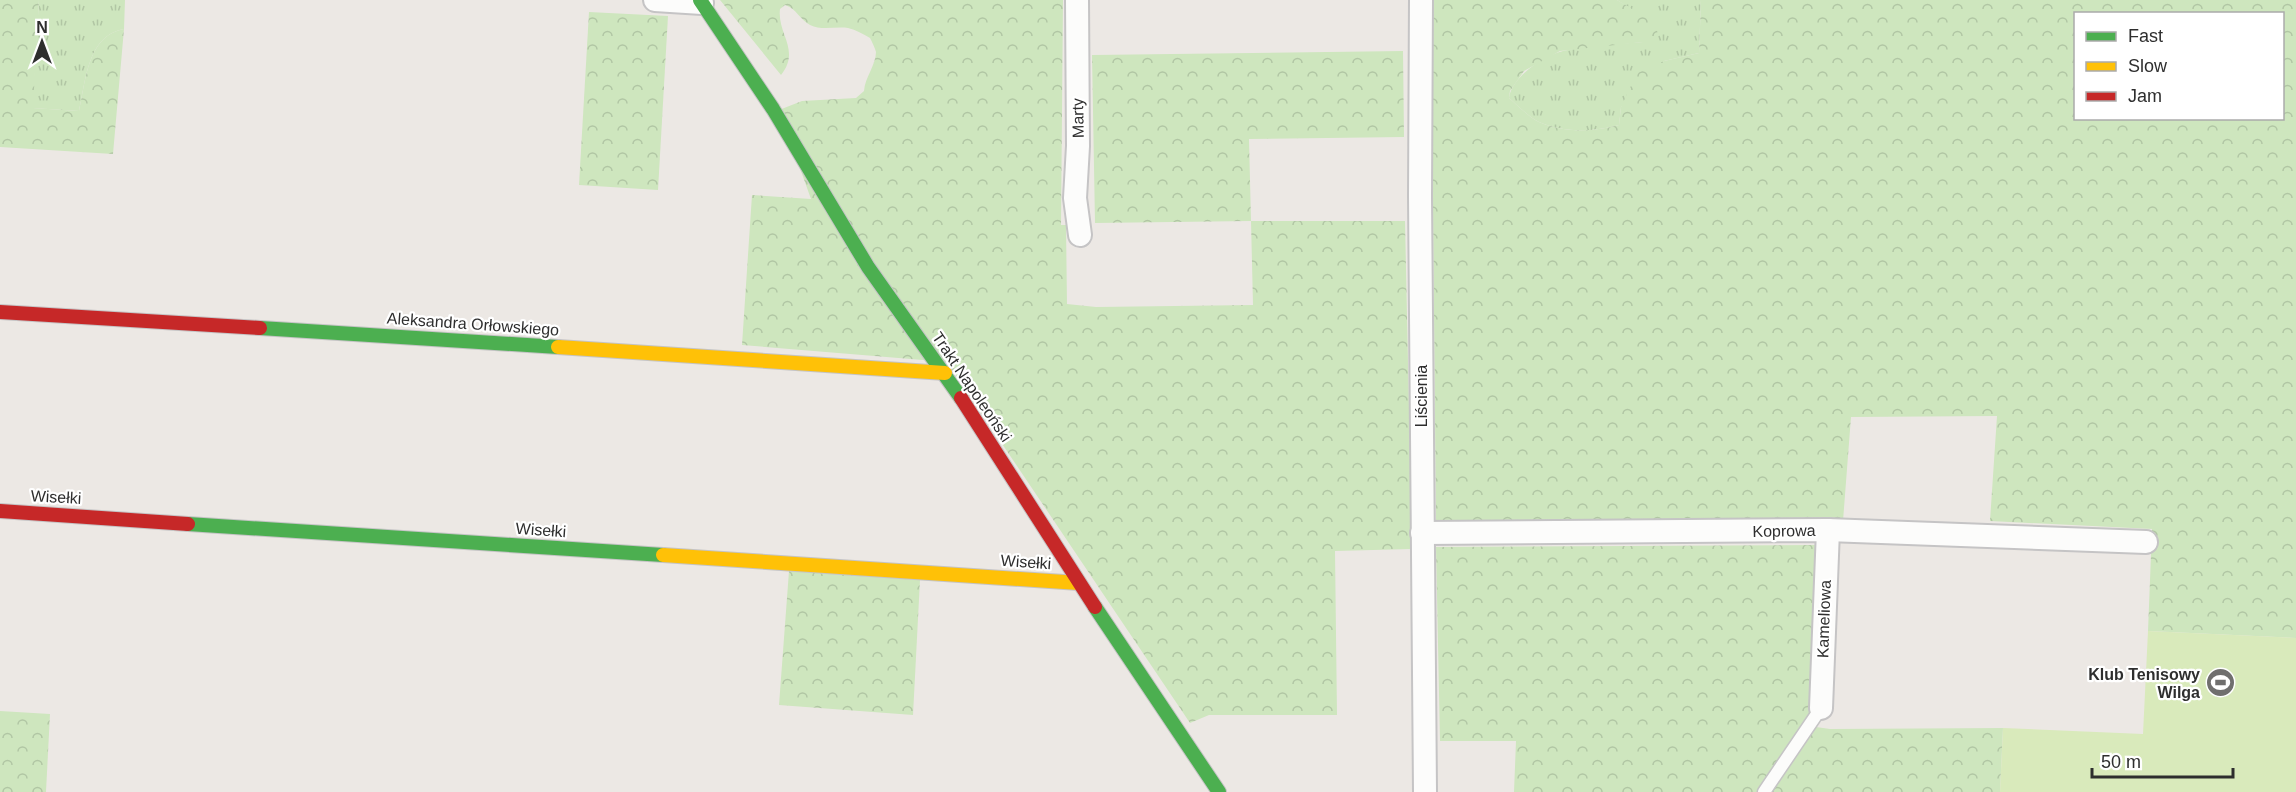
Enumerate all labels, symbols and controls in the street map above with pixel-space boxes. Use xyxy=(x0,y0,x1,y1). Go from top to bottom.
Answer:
north arrow xyxy=(12,12,72,72)
legend xyxy=(2074,12,2284,120)
text: N xyxy=(36,19,48,36)
text: Fast xyxy=(2128,26,2163,46)
text: Slow xyxy=(2128,56,2168,76)
text: Jam xyxy=(2128,86,2162,106)
street label: Marty xyxy=(1069,98,1087,138)
street label: Aleksandra Orłowskiego xyxy=(386,310,560,339)
street label: Trakt Napoleoński xyxy=(929,329,1015,445)
street label: Liścienia xyxy=(1413,365,1430,427)
street label: Wisełki xyxy=(30,487,82,507)
street label: Wisełki xyxy=(515,520,567,540)
street label: Koprowa xyxy=(1752,522,1816,540)
street label: Wisełki xyxy=(1000,552,1052,572)
street label: Kameliowa xyxy=(1814,580,1834,658)
place label: Klub Tenisowy Wilga xyxy=(2088,666,2200,701)
sports icon: Klub Tenisowy Wilga xyxy=(2205,667,2237,699)
scale bar xyxy=(2092,741,2233,779)
text: 50 m xyxy=(2101,752,2141,772)

